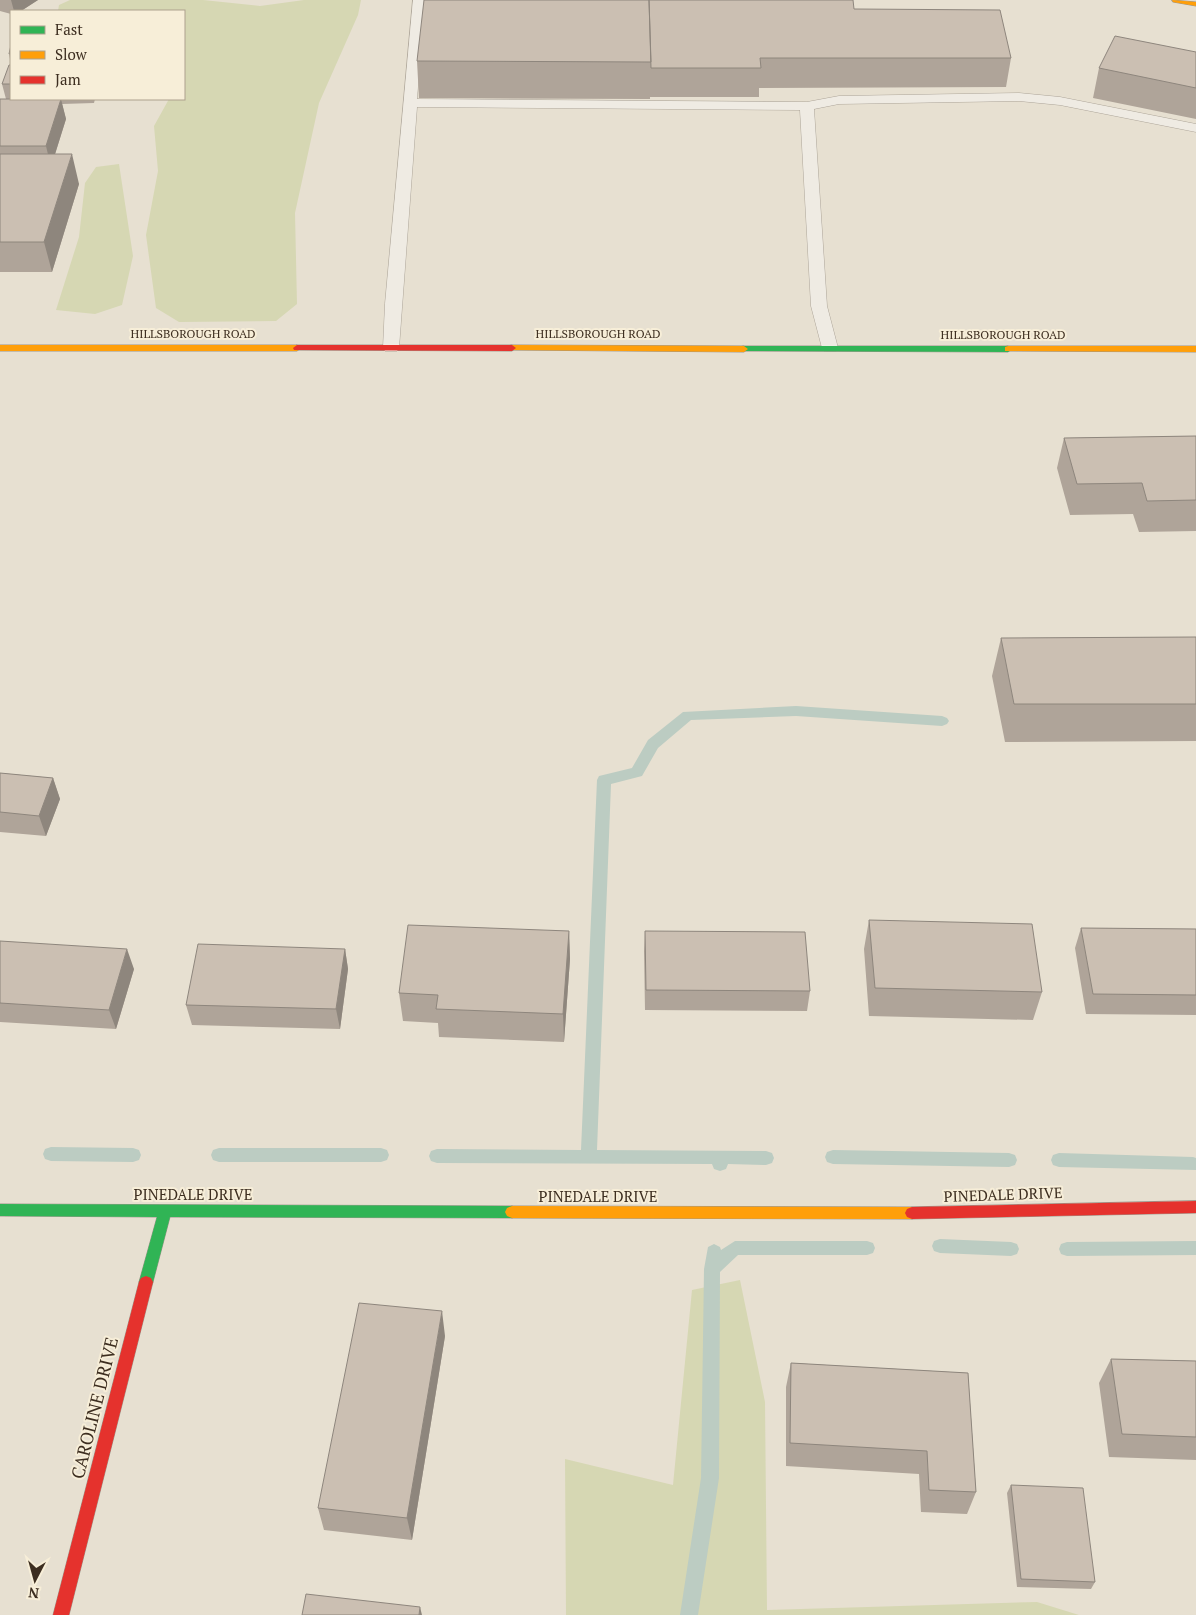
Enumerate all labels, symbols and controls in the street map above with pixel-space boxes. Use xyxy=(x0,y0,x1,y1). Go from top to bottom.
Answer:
legend xyxy=(10,10,185,100)
text: Fast xyxy=(55,19,83,39)
text: Slow xyxy=(55,44,88,64)
text: Jam xyxy=(55,69,81,89)
street label: HILLSBOROUGH ROAD xyxy=(130,326,256,341)
street label: HILLSBOROUGH ROAD xyxy=(535,326,661,341)
street label: HILLSBOROUGH ROAD xyxy=(940,327,1066,342)
street label: PINEDALE DRIVE xyxy=(943,1182,1063,1206)
street label: PINEDALE DRIVE xyxy=(133,1184,253,1204)
street label: PINEDALE DRIVE xyxy=(538,1186,658,1206)
street label: CAROLINE DRIVE xyxy=(65,1334,123,1481)
north arrow xyxy=(10,1555,60,1605)
text: N xyxy=(27,1583,40,1603)

